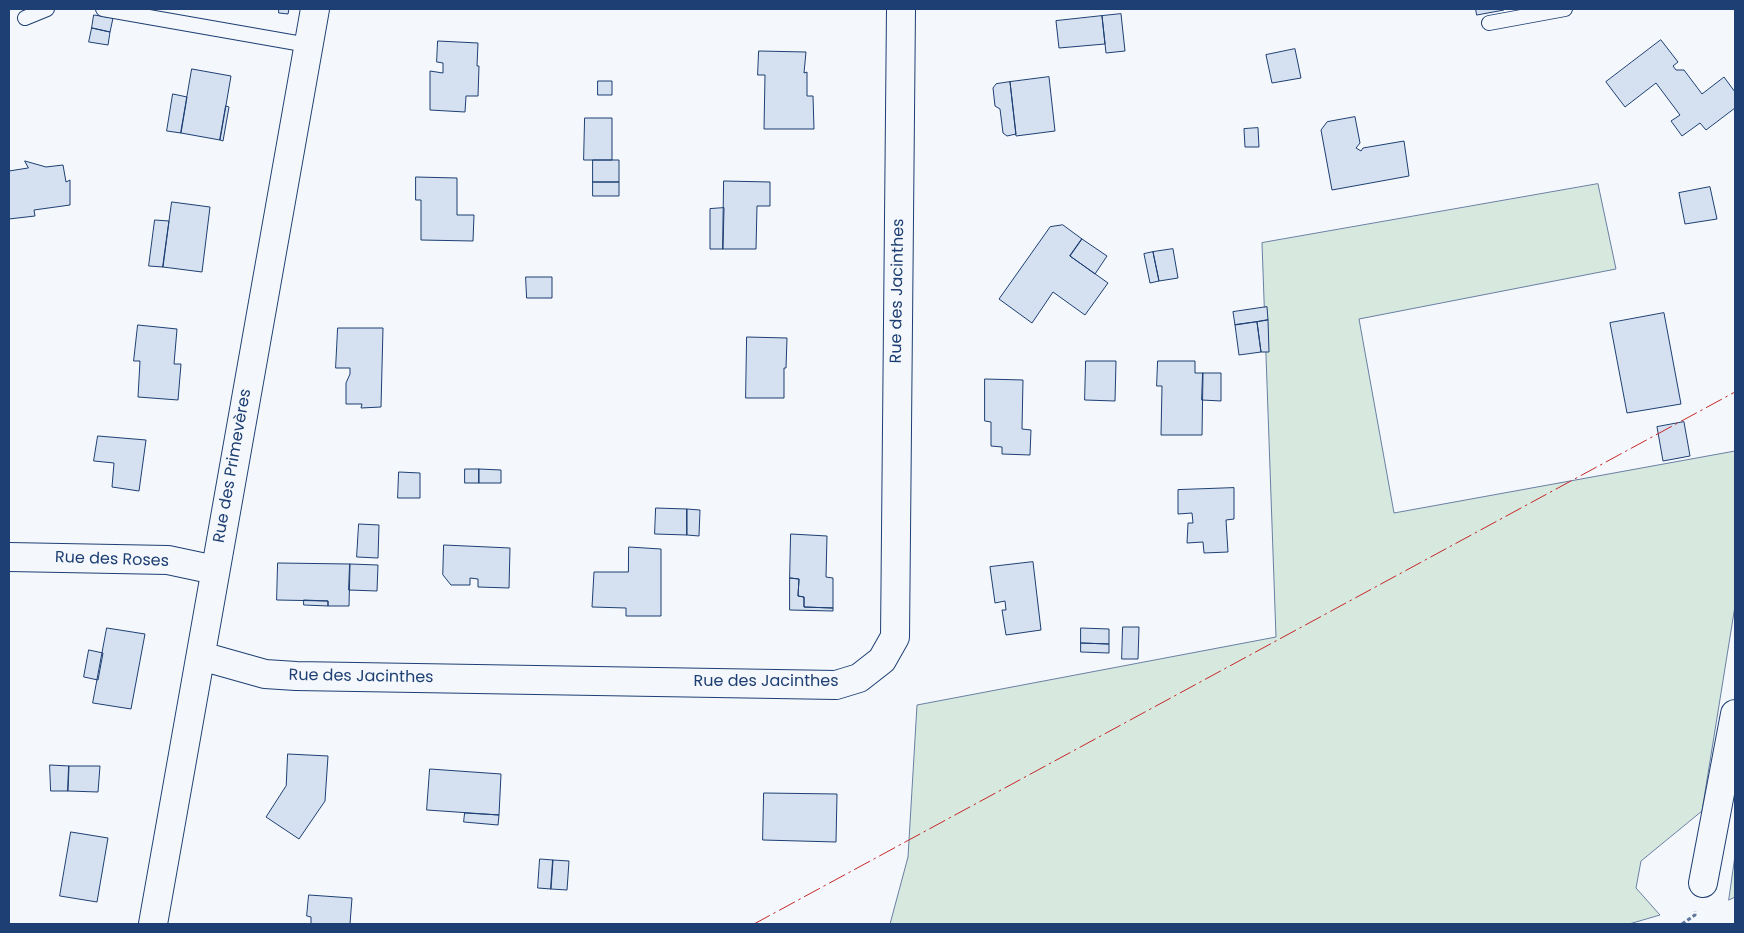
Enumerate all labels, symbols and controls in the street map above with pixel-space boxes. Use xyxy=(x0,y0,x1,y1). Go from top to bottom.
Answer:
street label: Rue des Jacinthes xyxy=(887,218,909,364)
street label: Rue des Primevères xyxy=(210,387,256,545)
street label: Rue des Roses xyxy=(55,548,169,572)
street label: Rue des Jacinthes xyxy=(288,666,434,688)
street label: Rue des Jacinthes xyxy=(693,672,839,692)

